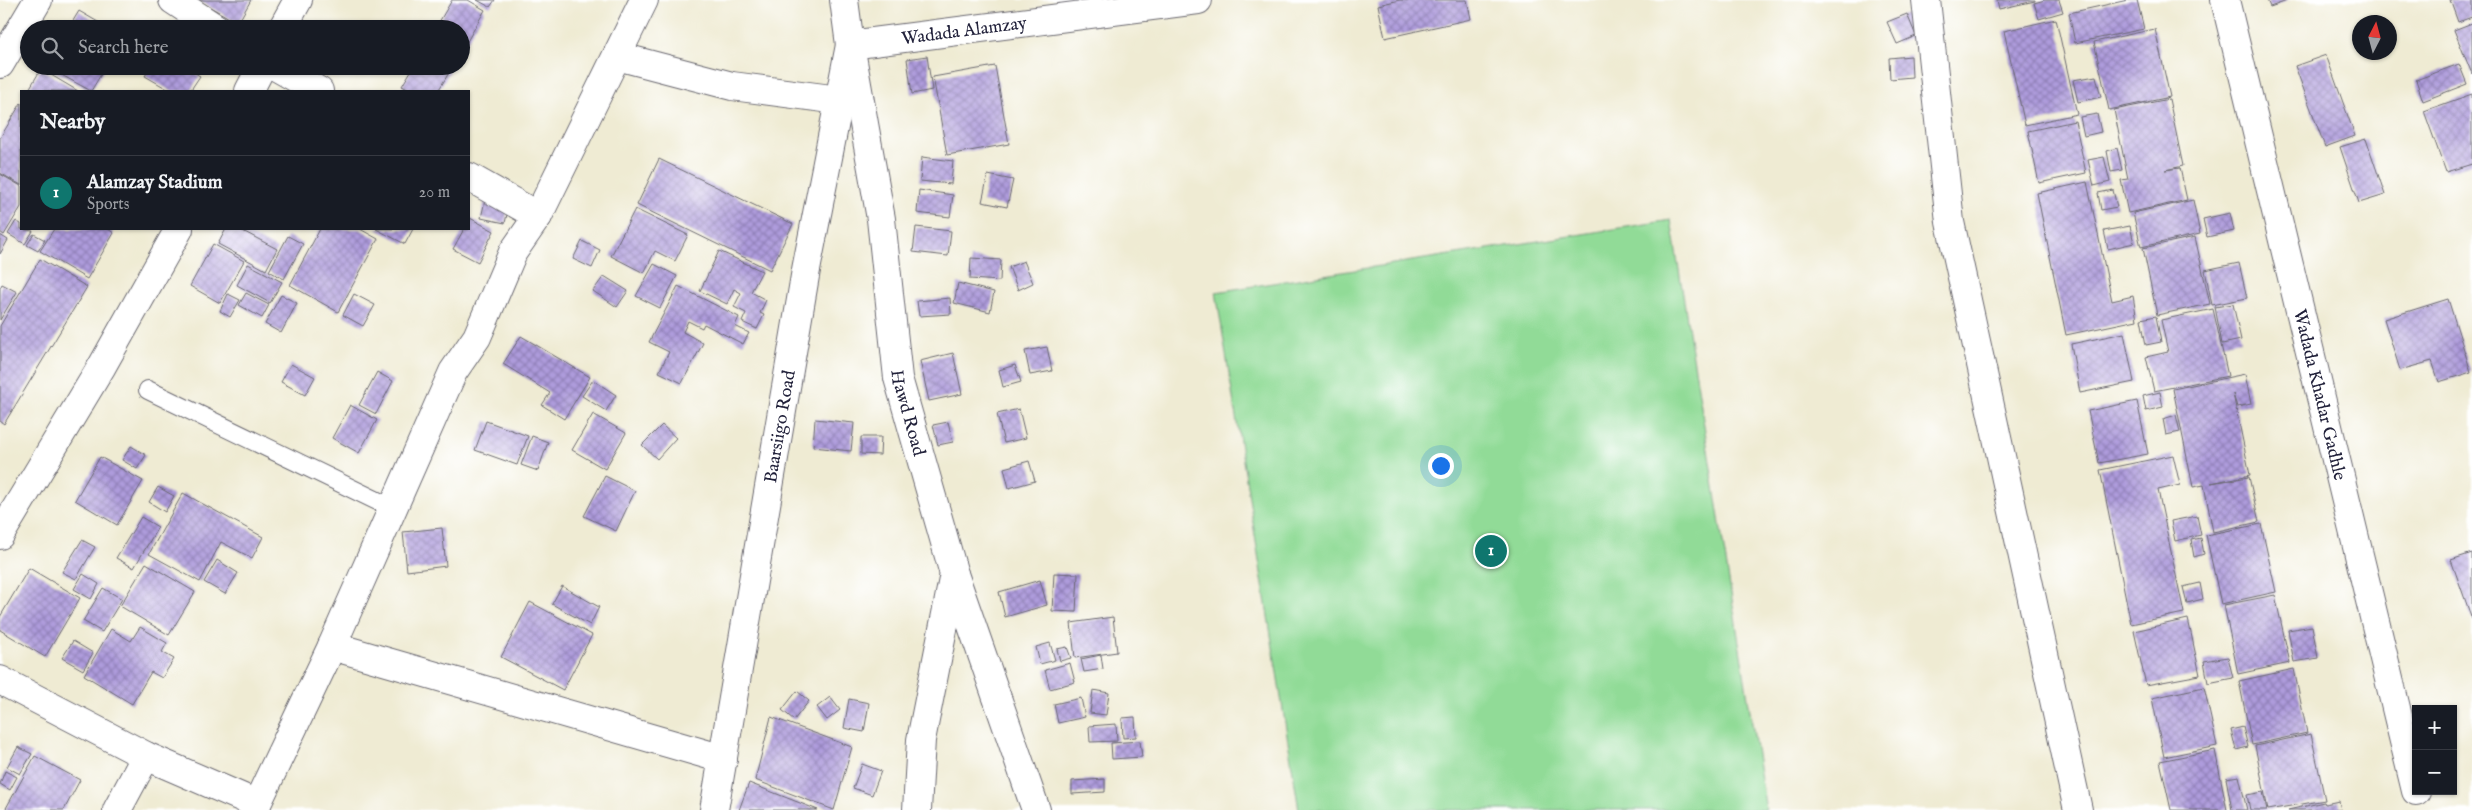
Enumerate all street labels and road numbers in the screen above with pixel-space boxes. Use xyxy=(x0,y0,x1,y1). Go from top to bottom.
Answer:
street label: Wadada Alamzay xyxy=(900,12,1028,51)
street label: Wadada Khadar Gadhle xyxy=(2287,307,2351,483)
street label: Baarsiigo Road xyxy=(760,368,802,485)
street label: Hawd Road xyxy=(884,368,930,459)

